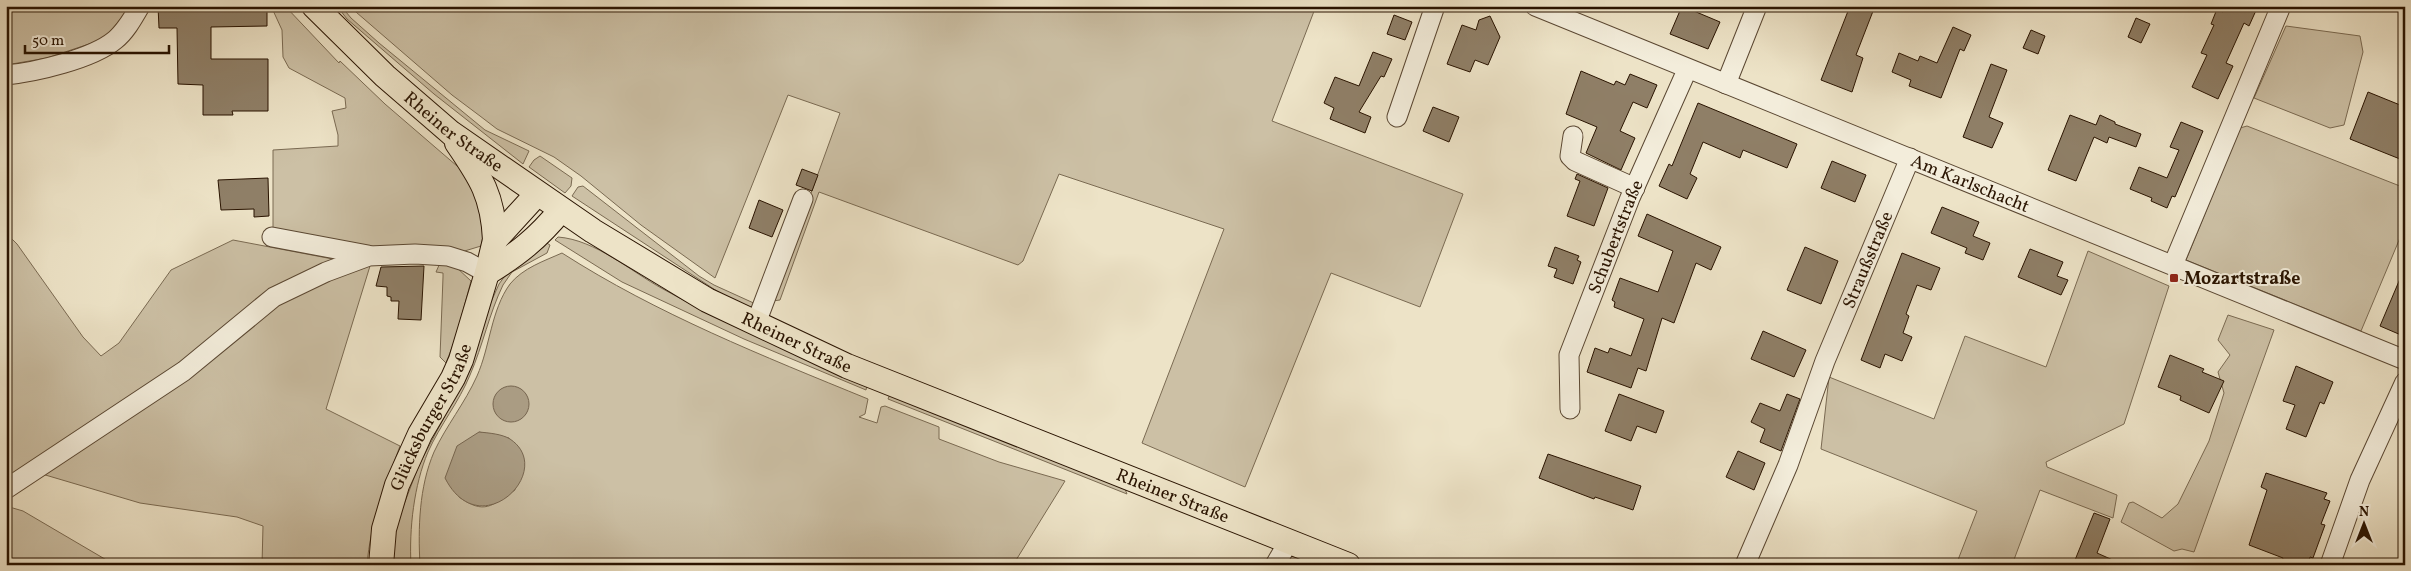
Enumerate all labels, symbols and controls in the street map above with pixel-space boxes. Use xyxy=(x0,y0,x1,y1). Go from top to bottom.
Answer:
scale bar xyxy=(25,22,169,54)
text: 50 m xyxy=(32,31,64,52)
street label: Rheiner Straße xyxy=(397,86,507,179)
street label: Am Karlschacht xyxy=(1907,149,2033,220)
street label: Schubertstraße xyxy=(1583,176,1650,298)
street label: Straußstraße xyxy=(1837,208,1900,313)
place label: Mozartstraße xyxy=(2184,267,2301,292)
marker: Mozartstraße xyxy=(2168,272,2180,284)
street label: Rheiner Straße xyxy=(737,307,855,381)
street label: Glücksburger Straße xyxy=(385,341,479,496)
street label: Rheiner Straße xyxy=(1112,463,1232,530)
north arrow xyxy=(2338,498,2388,548)
text: N xyxy=(2359,503,2369,522)

